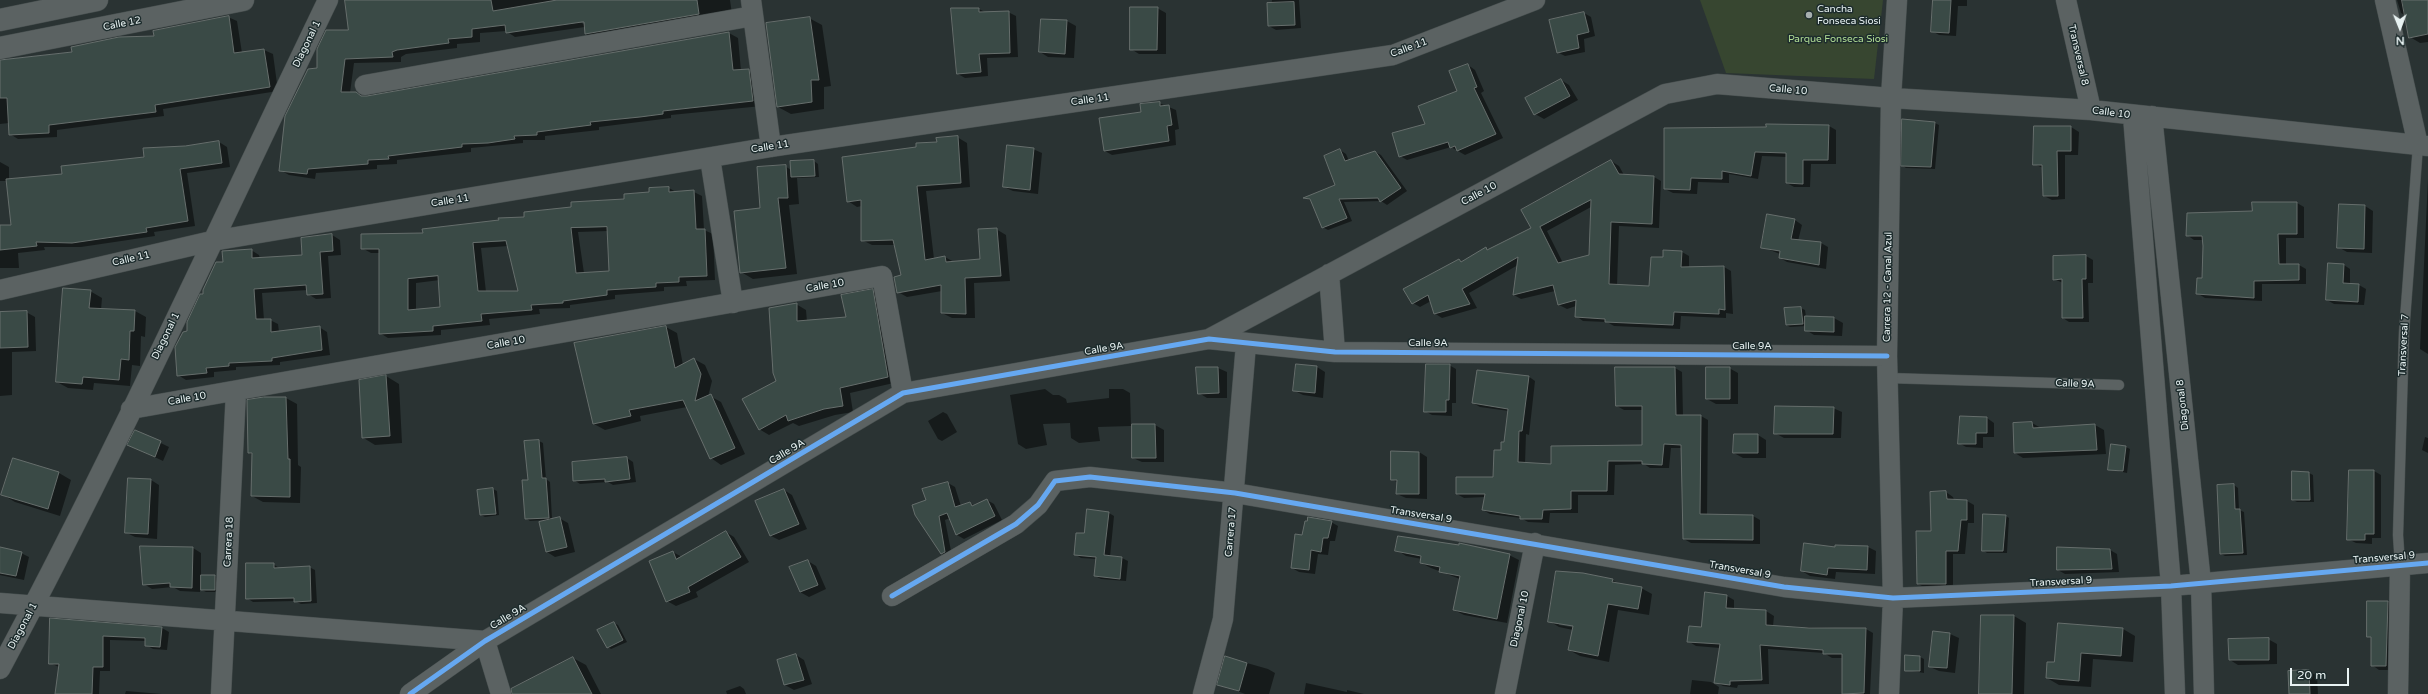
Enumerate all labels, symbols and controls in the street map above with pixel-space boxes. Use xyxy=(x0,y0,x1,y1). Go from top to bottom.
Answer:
place label: Cancha Fonseca Siosi xyxy=(1817,3,1881,26)
north arrow xyxy=(2380,8,2420,48)
marker: Cancha Fonseca Siosi xyxy=(1804,10,1814,20)
street label: Calle 12 xyxy=(102,14,142,34)
street label: Diagonal 1 xyxy=(290,18,324,70)
street label: Transversal 8 xyxy=(2065,23,2091,87)
park label: Parque Fonseca Siosi xyxy=(1788,33,1888,45)
text: N xyxy=(2396,34,2405,47)
street label: Calle 11 xyxy=(1389,36,1429,60)
street label: Calle 10 xyxy=(1768,82,1808,98)
street label: Calle 11 xyxy=(1070,91,1110,109)
street label: Calle 10 xyxy=(2091,105,2131,121)
street label: Calle 11 xyxy=(750,138,790,156)
street label: Calle 10 xyxy=(1459,180,1499,208)
street label: Calle 11 xyxy=(430,192,470,210)
street label: Carrera 12 - Canal Azul xyxy=(1881,232,1895,342)
street label: Calle 11 xyxy=(111,249,151,269)
street label: Calle 10 xyxy=(805,277,845,295)
street label: Diagonal 1 xyxy=(149,310,183,362)
street label: Transversal 7 xyxy=(2396,314,2412,376)
street label: Calle 10 xyxy=(486,334,526,352)
street label: Calle 9A xyxy=(1408,337,1448,349)
street label: Calle 9A xyxy=(1083,340,1125,358)
street label: Calle 9A xyxy=(1732,340,1772,352)
street label: Calle 9A xyxy=(2055,377,2095,391)
street label: Diagonal 8 xyxy=(2174,379,2192,431)
street label: Calle 10 xyxy=(167,390,207,408)
street label: Calle 9A xyxy=(767,437,807,467)
street label: Transversal 9 xyxy=(1389,504,1453,526)
street label: Carrera 17 xyxy=(1223,506,1239,558)
street label: Carrera 18 xyxy=(222,517,236,567)
street label: Transversal 9 xyxy=(2352,549,2416,567)
street label: Transversal 9 xyxy=(1708,559,1772,581)
street label: Transversal 9 xyxy=(2030,574,2092,590)
street label: Diagonal 10 xyxy=(1508,590,1532,648)
street label: Diagonal 1 xyxy=(6,601,40,651)
street label: Calle 9A xyxy=(488,602,528,632)
scale bar xyxy=(2292,660,2351,686)
text: 20 m xyxy=(2297,668,2326,682)

